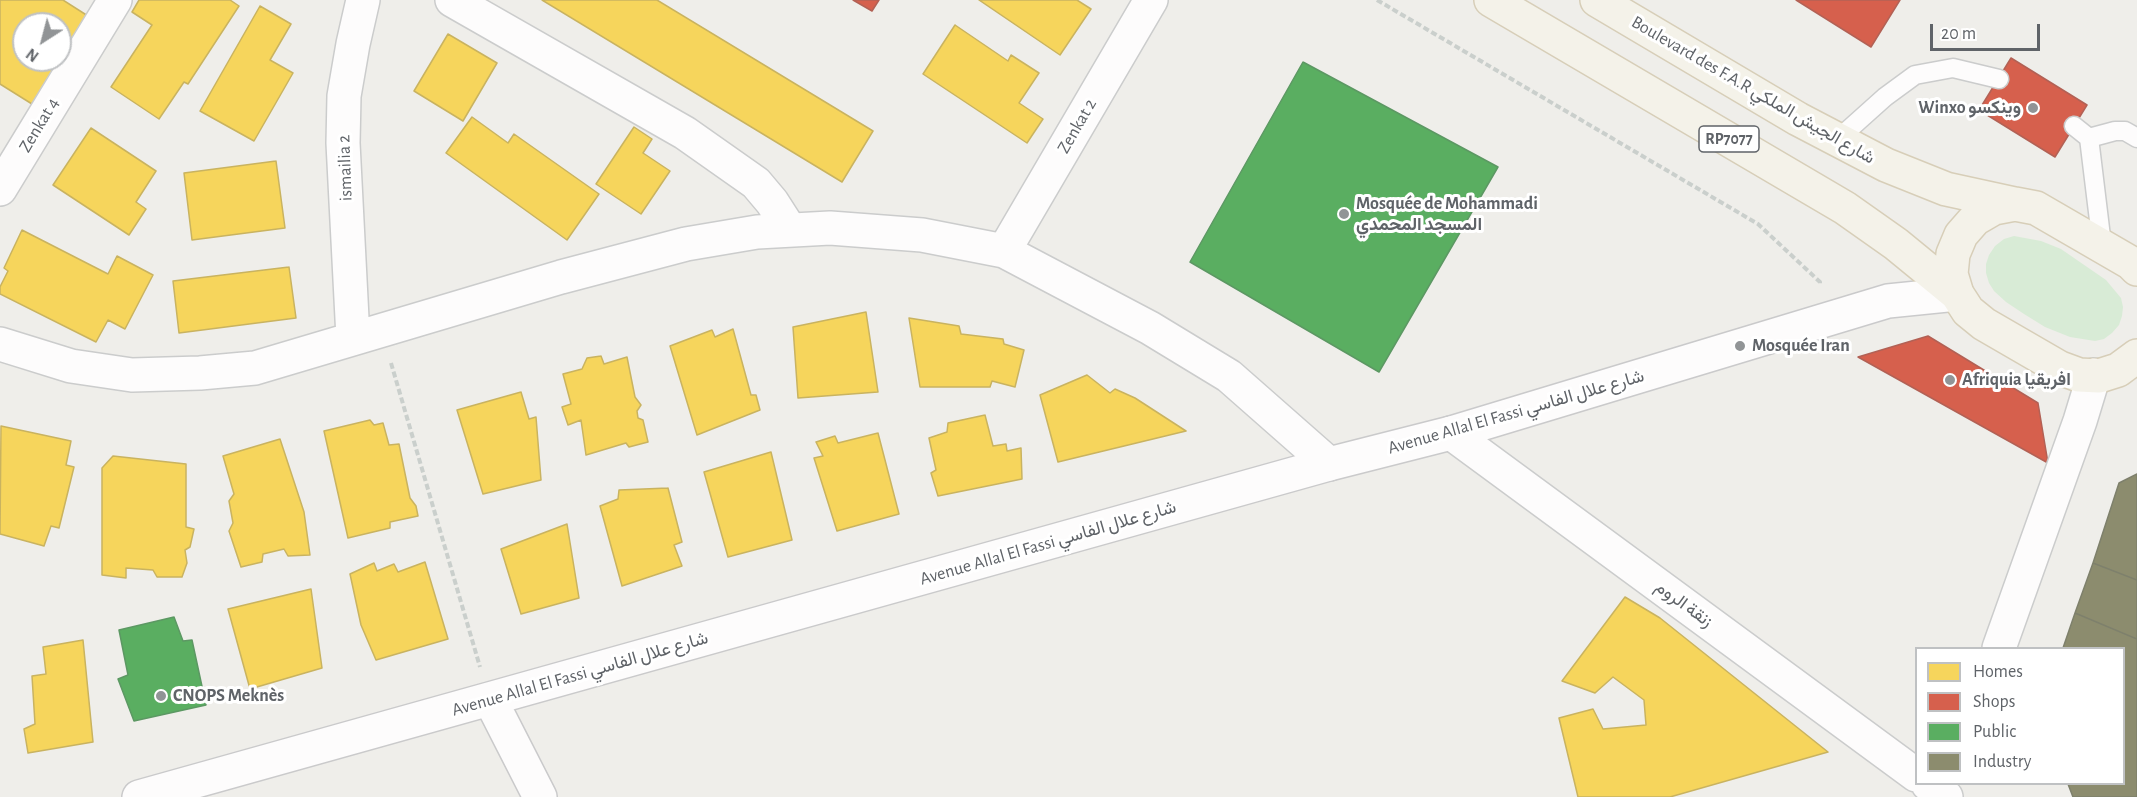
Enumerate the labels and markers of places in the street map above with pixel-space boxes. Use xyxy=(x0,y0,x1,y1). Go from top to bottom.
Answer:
place label: Winxo وينكسو xyxy=(1918,97,2021,119)
marker: Winxo وينكسو xyxy=(2026,101,2040,115)
place label: Mosquée de Mohammadi المسجد المحمدي xyxy=(1356,193,1538,236)
marker: Mosquée de Mohammadi المسجد المحمدي xyxy=(1337,207,1351,221)
place label: Mosquée Iran xyxy=(1752,335,1850,357)
marker: Mosquée Iran xyxy=(1733,339,1747,353)
place label: Afriquia افريقيا xyxy=(1962,369,2071,391)
marker: Afriquia افريقيا xyxy=(1943,373,1957,387)
place label: CNOPS Meknès xyxy=(173,685,284,707)
marker: CNOPS Meknès xyxy=(154,689,168,703)

